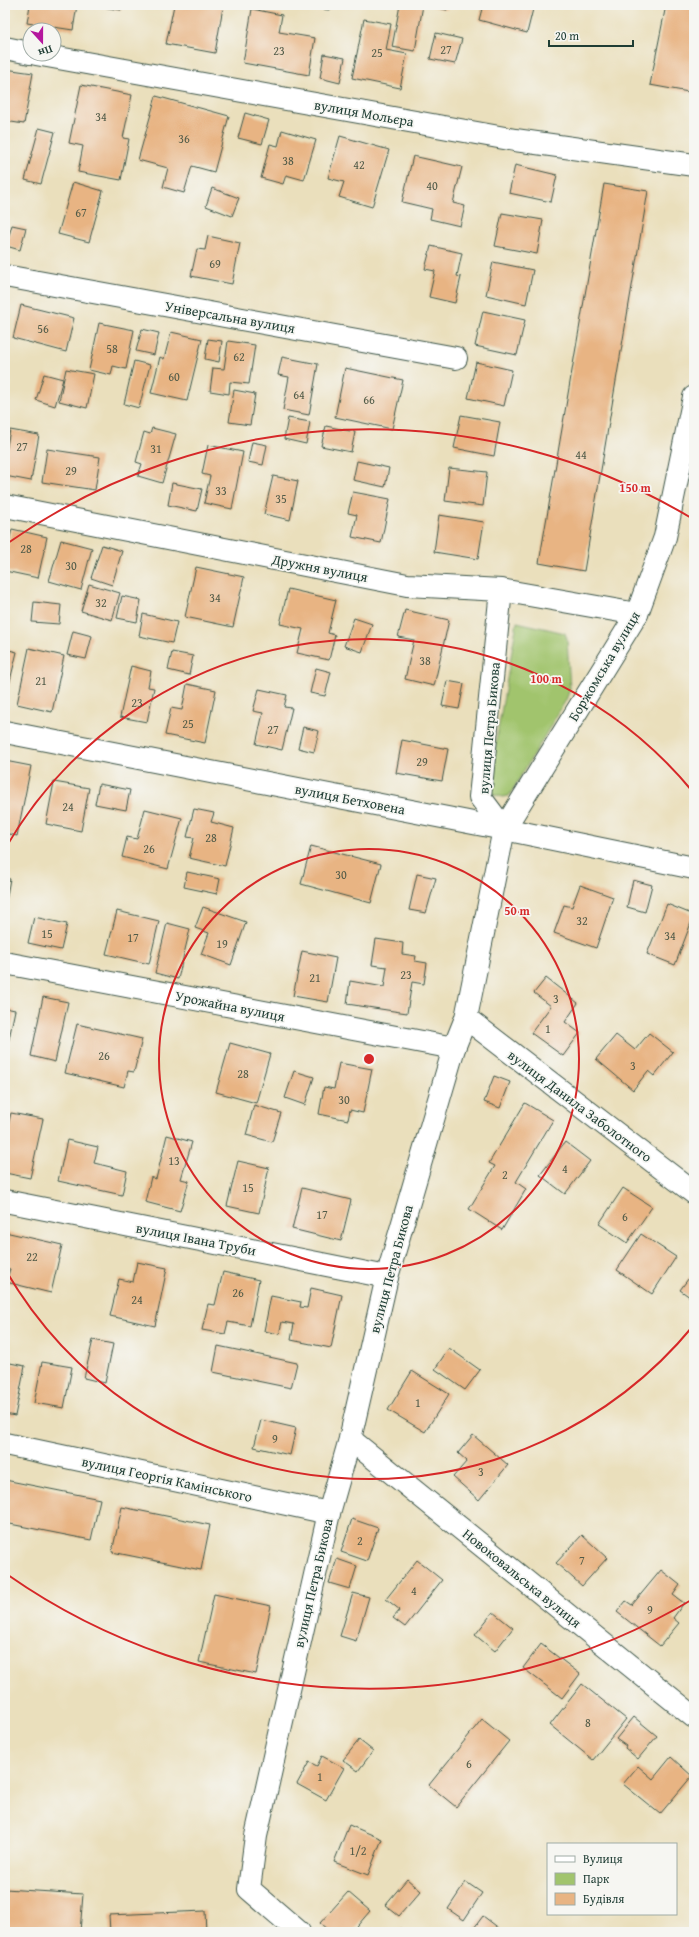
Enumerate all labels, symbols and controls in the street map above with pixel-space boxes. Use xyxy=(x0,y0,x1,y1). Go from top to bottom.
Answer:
north arrow xyxy=(22,22,62,62)
scale bar xyxy=(549,22,633,48)
text: 20 m xyxy=(555,27,579,44)
text: Пн xyxy=(36,41,55,61)
house number: 27 xyxy=(440,41,452,58)
house number: 23 xyxy=(273,42,285,59)
house number: 25 xyxy=(371,44,383,61)
street label: вулиця Мольєра xyxy=(313,94,416,132)
house number: 34 xyxy=(95,108,107,125)
house number: 36 xyxy=(178,130,190,147)
house number: 38 xyxy=(282,152,294,169)
house number: 42 xyxy=(353,156,365,173)
house number: 40 xyxy=(426,177,438,194)
house number: 67 xyxy=(75,204,87,221)
house number: 69 xyxy=(209,255,221,272)
street label: Універсальна вулиця xyxy=(163,296,297,338)
house number: 56 xyxy=(37,320,49,337)
house number: 58 xyxy=(106,340,118,357)
house number: 62 xyxy=(233,348,245,365)
house number: 60 xyxy=(168,368,180,385)
house number: 64 xyxy=(293,386,305,403)
house number: 66 xyxy=(363,391,375,408)
house number: 27 xyxy=(16,438,28,455)
house number: 31 xyxy=(150,440,162,457)
house number: 44 xyxy=(575,446,587,463)
house number: 29 xyxy=(65,462,77,479)
text: 150 m xyxy=(619,479,652,496)
house number: 33 xyxy=(215,482,227,499)
house number: 35 xyxy=(275,490,287,507)
house number: 28 xyxy=(20,540,32,557)
street label: Дружня вулиця xyxy=(269,549,370,587)
house number: 30 xyxy=(65,557,77,574)
house number: 34 xyxy=(209,589,221,606)
house number: 32 xyxy=(95,594,107,611)
street label: Боржомська вулиця xyxy=(563,607,645,725)
house number: 38 xyxy=(419,652,431,669)
street label: вулиця Петра Бикова xyxy=(473,661,505,795)
text: 100 m xyxy=(530,670,563,687)
house number: 21 xyxy=(35,672,47,689)
house number: 23 xyxy=(131,694,143,711)
house number: 25 xyxy=(182,715,194,732)
house number: 27 xyxy=(267,721,279,738)
house number: 29 xyxy=(416,753,428,770)
street label: вулиця Бетховена xyxy=(293,779,407,820)
house number: 24 xyxy=(62,798,74,815)
house number: 28 xyxy=(205,829,217,846)
house number: 26 xyxy=(143,840,155,857)
house number: 30 xyxy=(335,866,347,883)
text: 50 m xyxy=(504,902,530,919)
house number: 32 xyxy=(576,912,588,929)
house number: 15 xyxy=(41,925,53,942)
house number: 34 xyxy=(664,927,676,944)
house number: 17 xyxy=(127,929,139,946)
house number: 19 xyxy=(216,935,228,952)
house number: 23 xyxy=(400,966,412,983)
house number: 21 xyxy=(309,969,321,986)
street label: Урожайна вулиця xyxy=(173,986,287,1026)
house number: 3 xyxy=(553,990,559,1007)
house number: 1 xyxy=(545,1020,551,1037)
street label: вулиця Данила Заболотного xyxy=(504,1045,656,1167)
house number: 26 xyxy=(98,1047,110,1064)
centre of rings xyxy=(362,1052,376,1066)
house number: 3 xyxy=(630,1057,636,1074)
house number: 28 xyxy=(237,1065,249,1082)
house number: 30 xyxy=(338,1091,350,1108)
house number: 13 xyxy=(168,1152,180,1169)
house number: 4 xyxy=(562,1160,568,1177)
house number: 2 xyxy=(502,1166,508,1183)
house number: 15 xyxy=(242,1179,254,1196)
street label: вулиця Петра Бикова xyxy=(364,1202,418,1335)
house number: 17 xyxy=(316,1206,328,1223)
house number: 6 xyxy=(622,1208,628,1225)
street label: вулиця Івана Труби xyxy=(134,1218,258,1260)
house number: 22 xyxy=(26,1248,38,1265)
house number: 26 xyxy=(232,1284,244,1301)
house number: 24 xyxy=(131,1291,143,1308)
house number: 1 xyxy=(415,1394,421,1411)
house number: 9 xyxy=(272,1430,278,1447)
street label: вулиця Георгія Камінського xyxy=(80,1451,254,1507)
house number: 3 xyxy=(478,1463,484,1480)
street label: вулиця Петра Бикова xyxy=(288,1516,338,1650)
street label: Новоковальська вулиця xyxy=(458,1524,586,1632)
house number: 2 xyxy=(357,1532,363,1549)
house number: 7 xyxy=(579,1552,585,1569)
house number: 4 xyxy=(411,1582,417,1599)
house number: 9 xyxy=(647,1601,653,1618)
house number: 8 xyxy=(585,1714,591,1731)
house number: 6 xyxy=(466,1755,472,1772)
house number: 1 xyxy=(317,1768,323,1785)
house number: 1/2 xyxy=(349,1842,367,1859)
legend xyxy=(547,1843,677,1915)
text: Вулиця xyxy=(583,1850,623,1867)
text: Парк xyxy=(583,1870,610,1887)
text: Будівля xyxy=(583,1890,624,1907)

